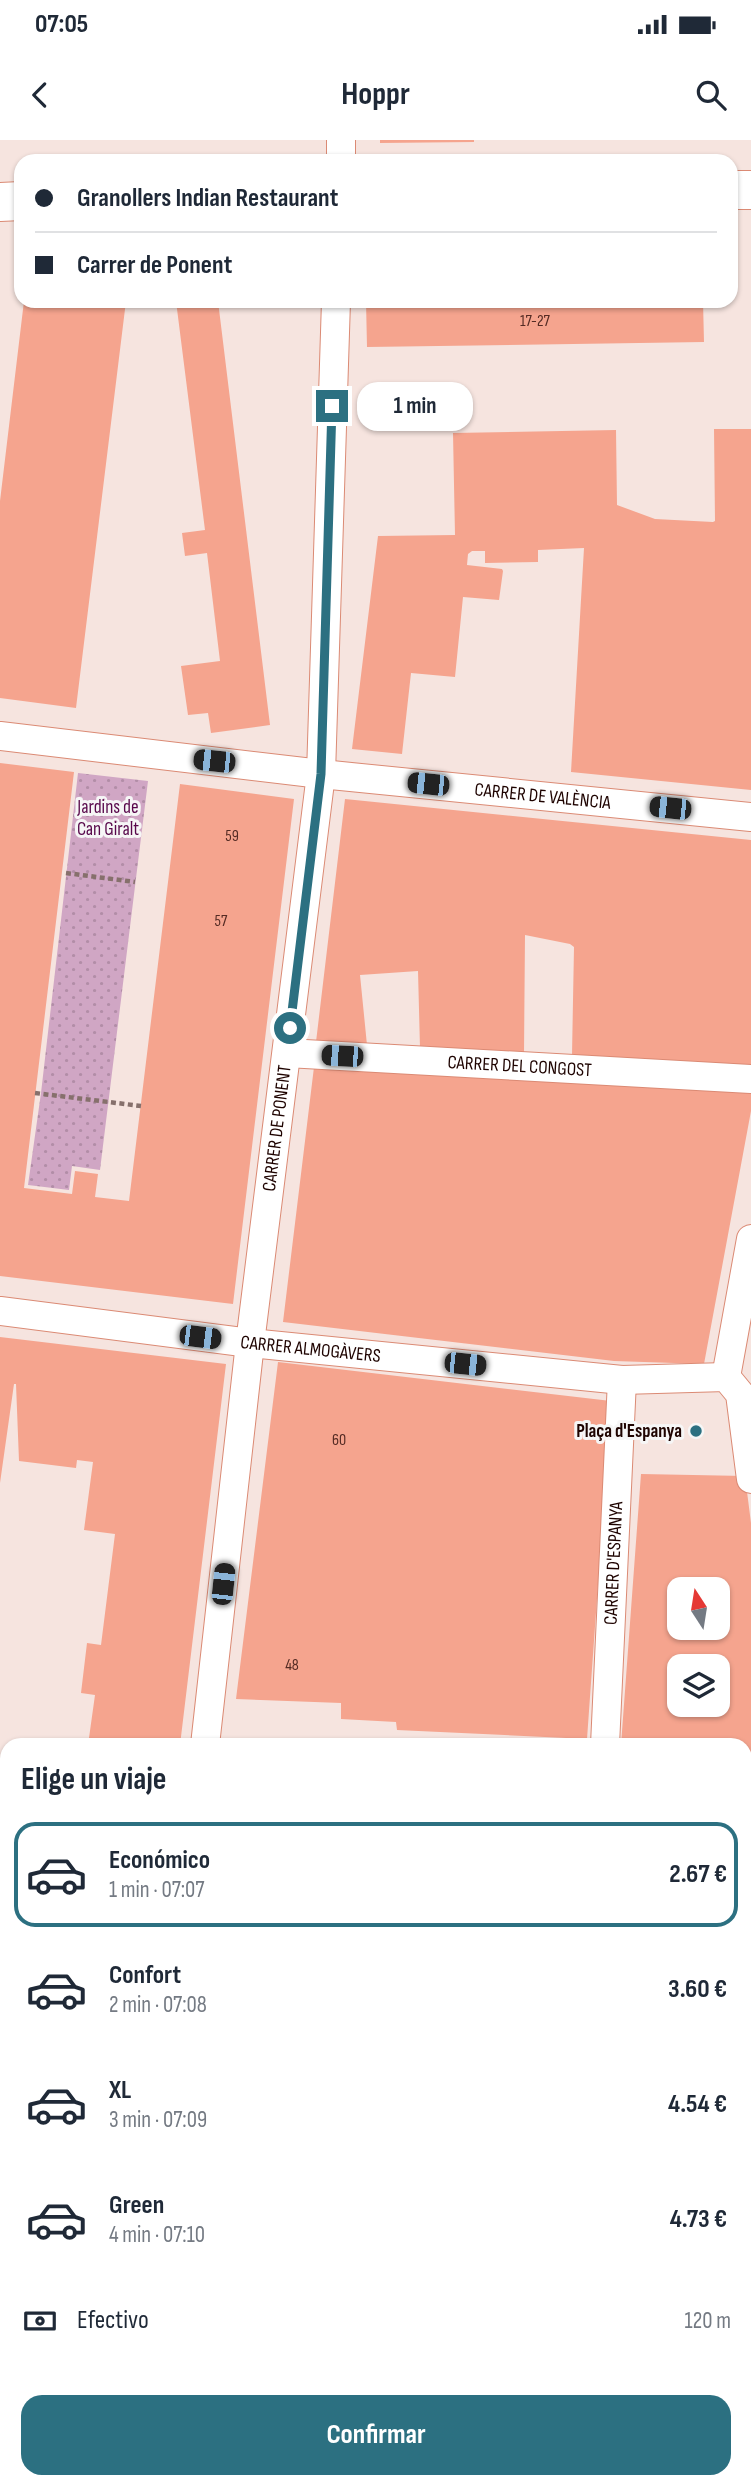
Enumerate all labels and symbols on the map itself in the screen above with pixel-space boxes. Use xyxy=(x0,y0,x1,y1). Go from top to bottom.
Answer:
house number: 17-27 xyxy=(520,312,551,331)
callout: 1 min xyxy=(356,382,472,430)
route end xyxy=(316,390,348,422)
car xyxy=(193,748,236,774)
car xyxy=(407,771,450,797)
street label: CARRER DE VALÈNCIA xyxy=(473,778,613,814)
car xyxy=(649,795,692,821)
park label: Jardins de Can Giralt xyxy=(76,796,139,841)
house number: 59 xyxy=(225,827,239,846)
house number: 57 xyxy=(215,912,228,931)
route start xyxy=(274,1012,306,1044)
car xyxy=(321,1044,364,1068)
street label: CARRER DEL CONGOST xyxy=(447,1051,593,1082)
street label: CARRER DE PONENT xyxy=(258,1063,296,1193)
car xyxy=(178,1324,223,1350)
street label: CARRER ALMOGÀVERS xyxy=(239,1330,382,1367)
car xyxy=(444,1351,487,1377)
place label: Plaça d'Espanya xyxy=(576,1420,682,1443)
marker: Plaça d'Espanya xyxy=(688,1423,704,1439)
house number: 60 xyxy=(332,1431,346,1450)
street label: CARRER D'ESPANYA xyxy=(599,1500,628,1625)
car xyxy=(211,1562,236,1606)
north arrow xyxy=(667,1577,730,1640)
house number: 48 xyxy=(285,1656,299,1675)

